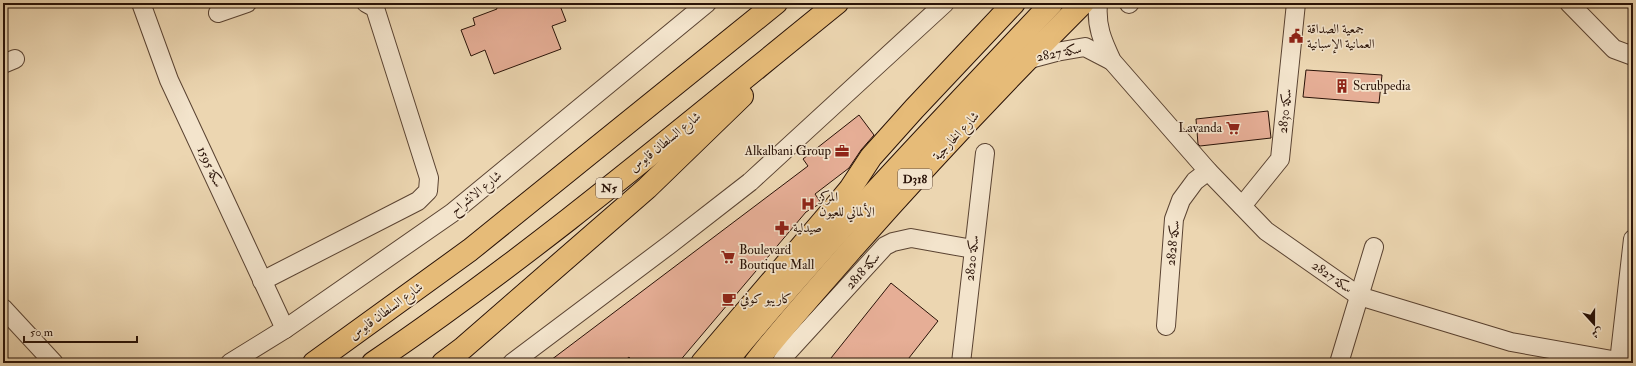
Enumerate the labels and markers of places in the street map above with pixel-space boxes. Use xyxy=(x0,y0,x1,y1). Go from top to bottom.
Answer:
place label: جمعية الصداقة العمانية الإسبانية xyxy=(1307,21,1375,54)
public building icon: جمعية الصداقة العمانية الإسبانية xyxy=(1288,28,1304,44)
building icon: Scrubpedia xyxy=(1334,78,1350,94)
place label: Scrubpedia xyxy=(1353,78,1411,95)
place label: Lavanda xyxy=(1178,120,1223,136)
supermarket icon: Lavanda xyxy=(1225,120,1241,136)
place label: Alkalbani Group xyxy=(744,143,831,160)
office icon: Alkalbani Group xyxy=(834,143,850,159)
place label: المركز الألماني للعيون xyxy=(817,189,875,223)
hospital icon: المركز الألماني للعيون xyxy=(800,196,816,212)
pharmacy icon: صيدلية xyxy=(774,220,790,236)
place label: صيدلية xyxy=(793,220,822,236)
place label: Boulevard Boutique Mall xyxy=(739,242,815,273)
supermarket icon: Boulevard Boutique Mall xyxy=(720,249,736,265)
cafe icon: كاريبو كوفي xyxy=(721,291,737,307)
place label: كاريبو كوفي xyxy=(740,291,792,310)

